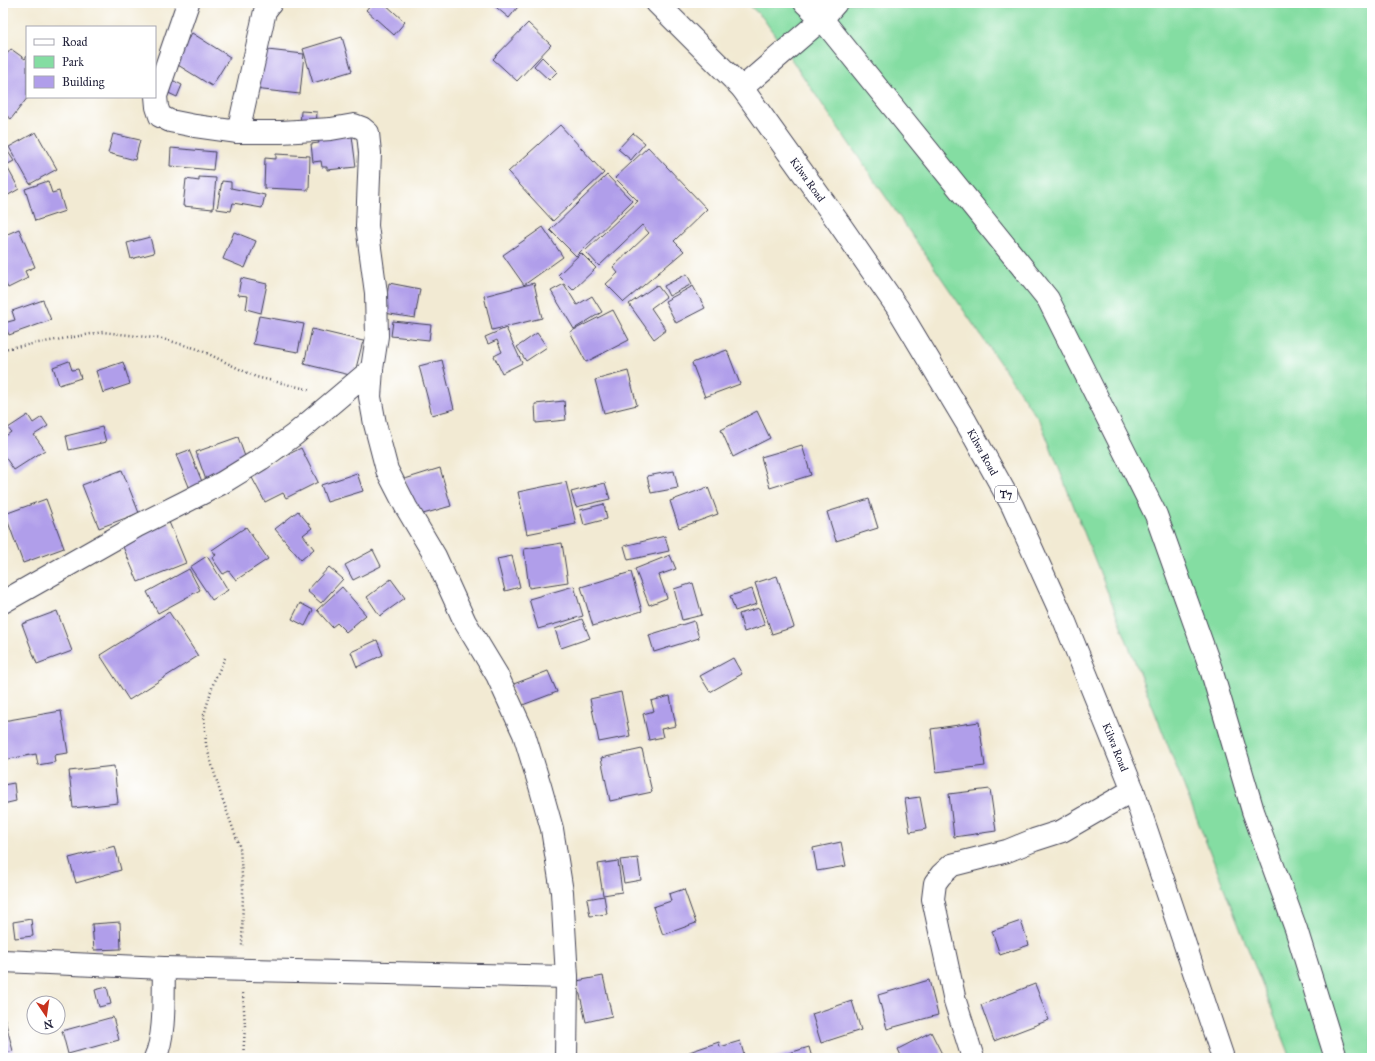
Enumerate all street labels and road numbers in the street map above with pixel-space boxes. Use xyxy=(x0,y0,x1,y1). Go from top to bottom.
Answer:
street label: Kilwa Road xyxy=(787,155,828,205)
street label: Kilwa Road xyxy=(964,427,1001,478)
road number: T7 xyxy=(995,486,1017,502)
street label: Kilwa Road xyxy=(1100,721,1131,774)

